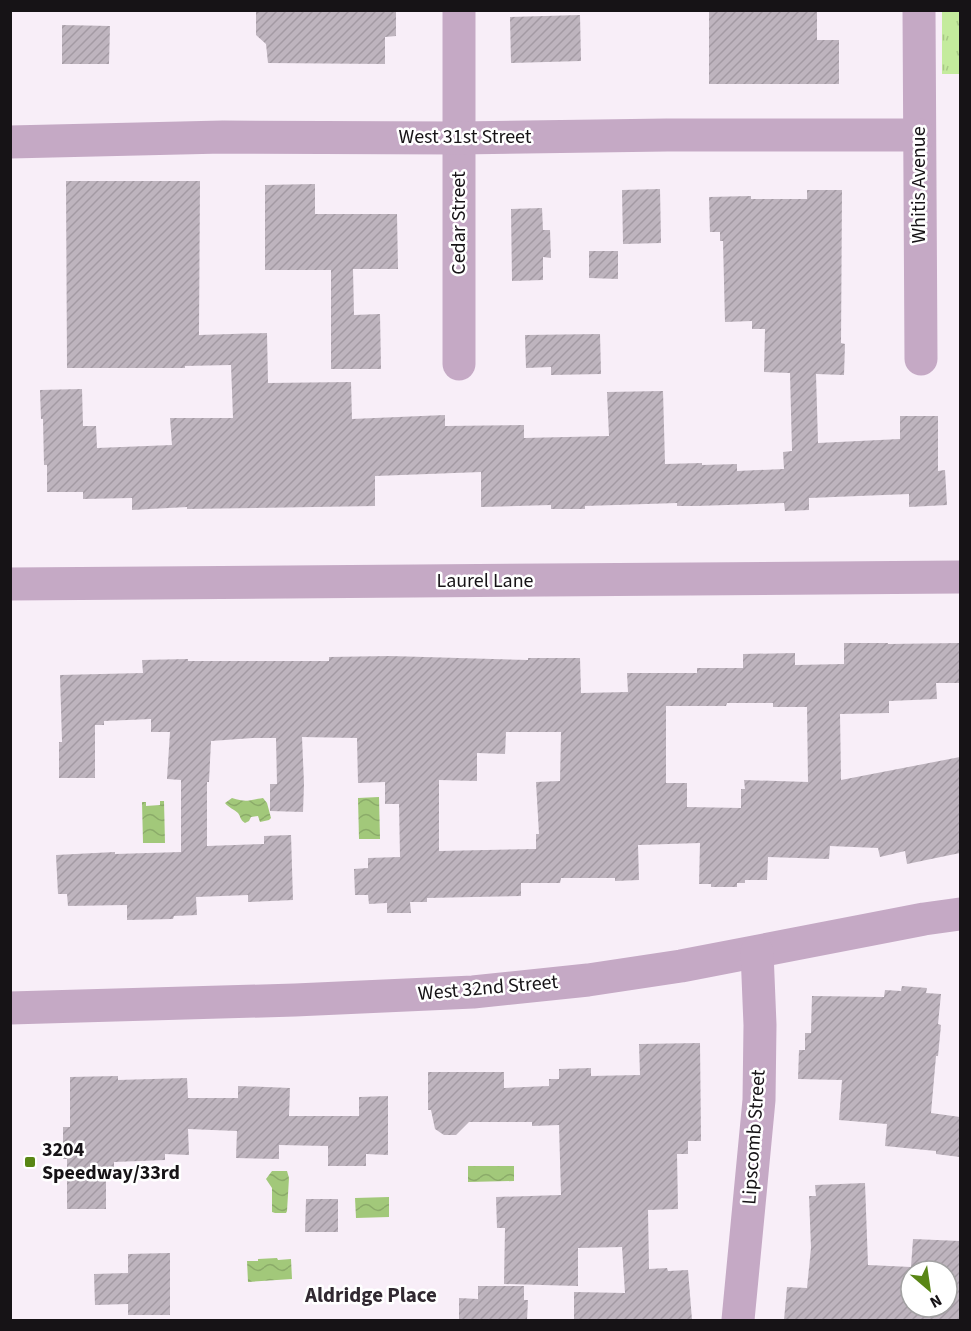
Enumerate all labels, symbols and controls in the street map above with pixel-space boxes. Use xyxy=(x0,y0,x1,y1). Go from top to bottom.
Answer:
street label: West 31st Street xyxy=(398,123,532,151)
street label: Whitis Avenue xyxy=(905,126,933,244)
street label: Cedar Street xyxy=(445,171,473,275)
street label: Laurel Lane xyxy=(436,567,534,595)
street label: West 32nd Street xyxy=(417,968,559,1008)
street label: Lipscomb Street xyxy=(735,1068,773,1205)
place label: 3204 Speedway/33rd xyxy=(42,1136,180,1187)
marker: 3204 Speedway/33rd xyxy=(23,1155,37,1169)
north arrow xyxy=(899,1259,959,1319)
district label: Aldridge Place xyxy=(304,1280,437,1310)
text: N xyxy=(926,1289,946,1313)

